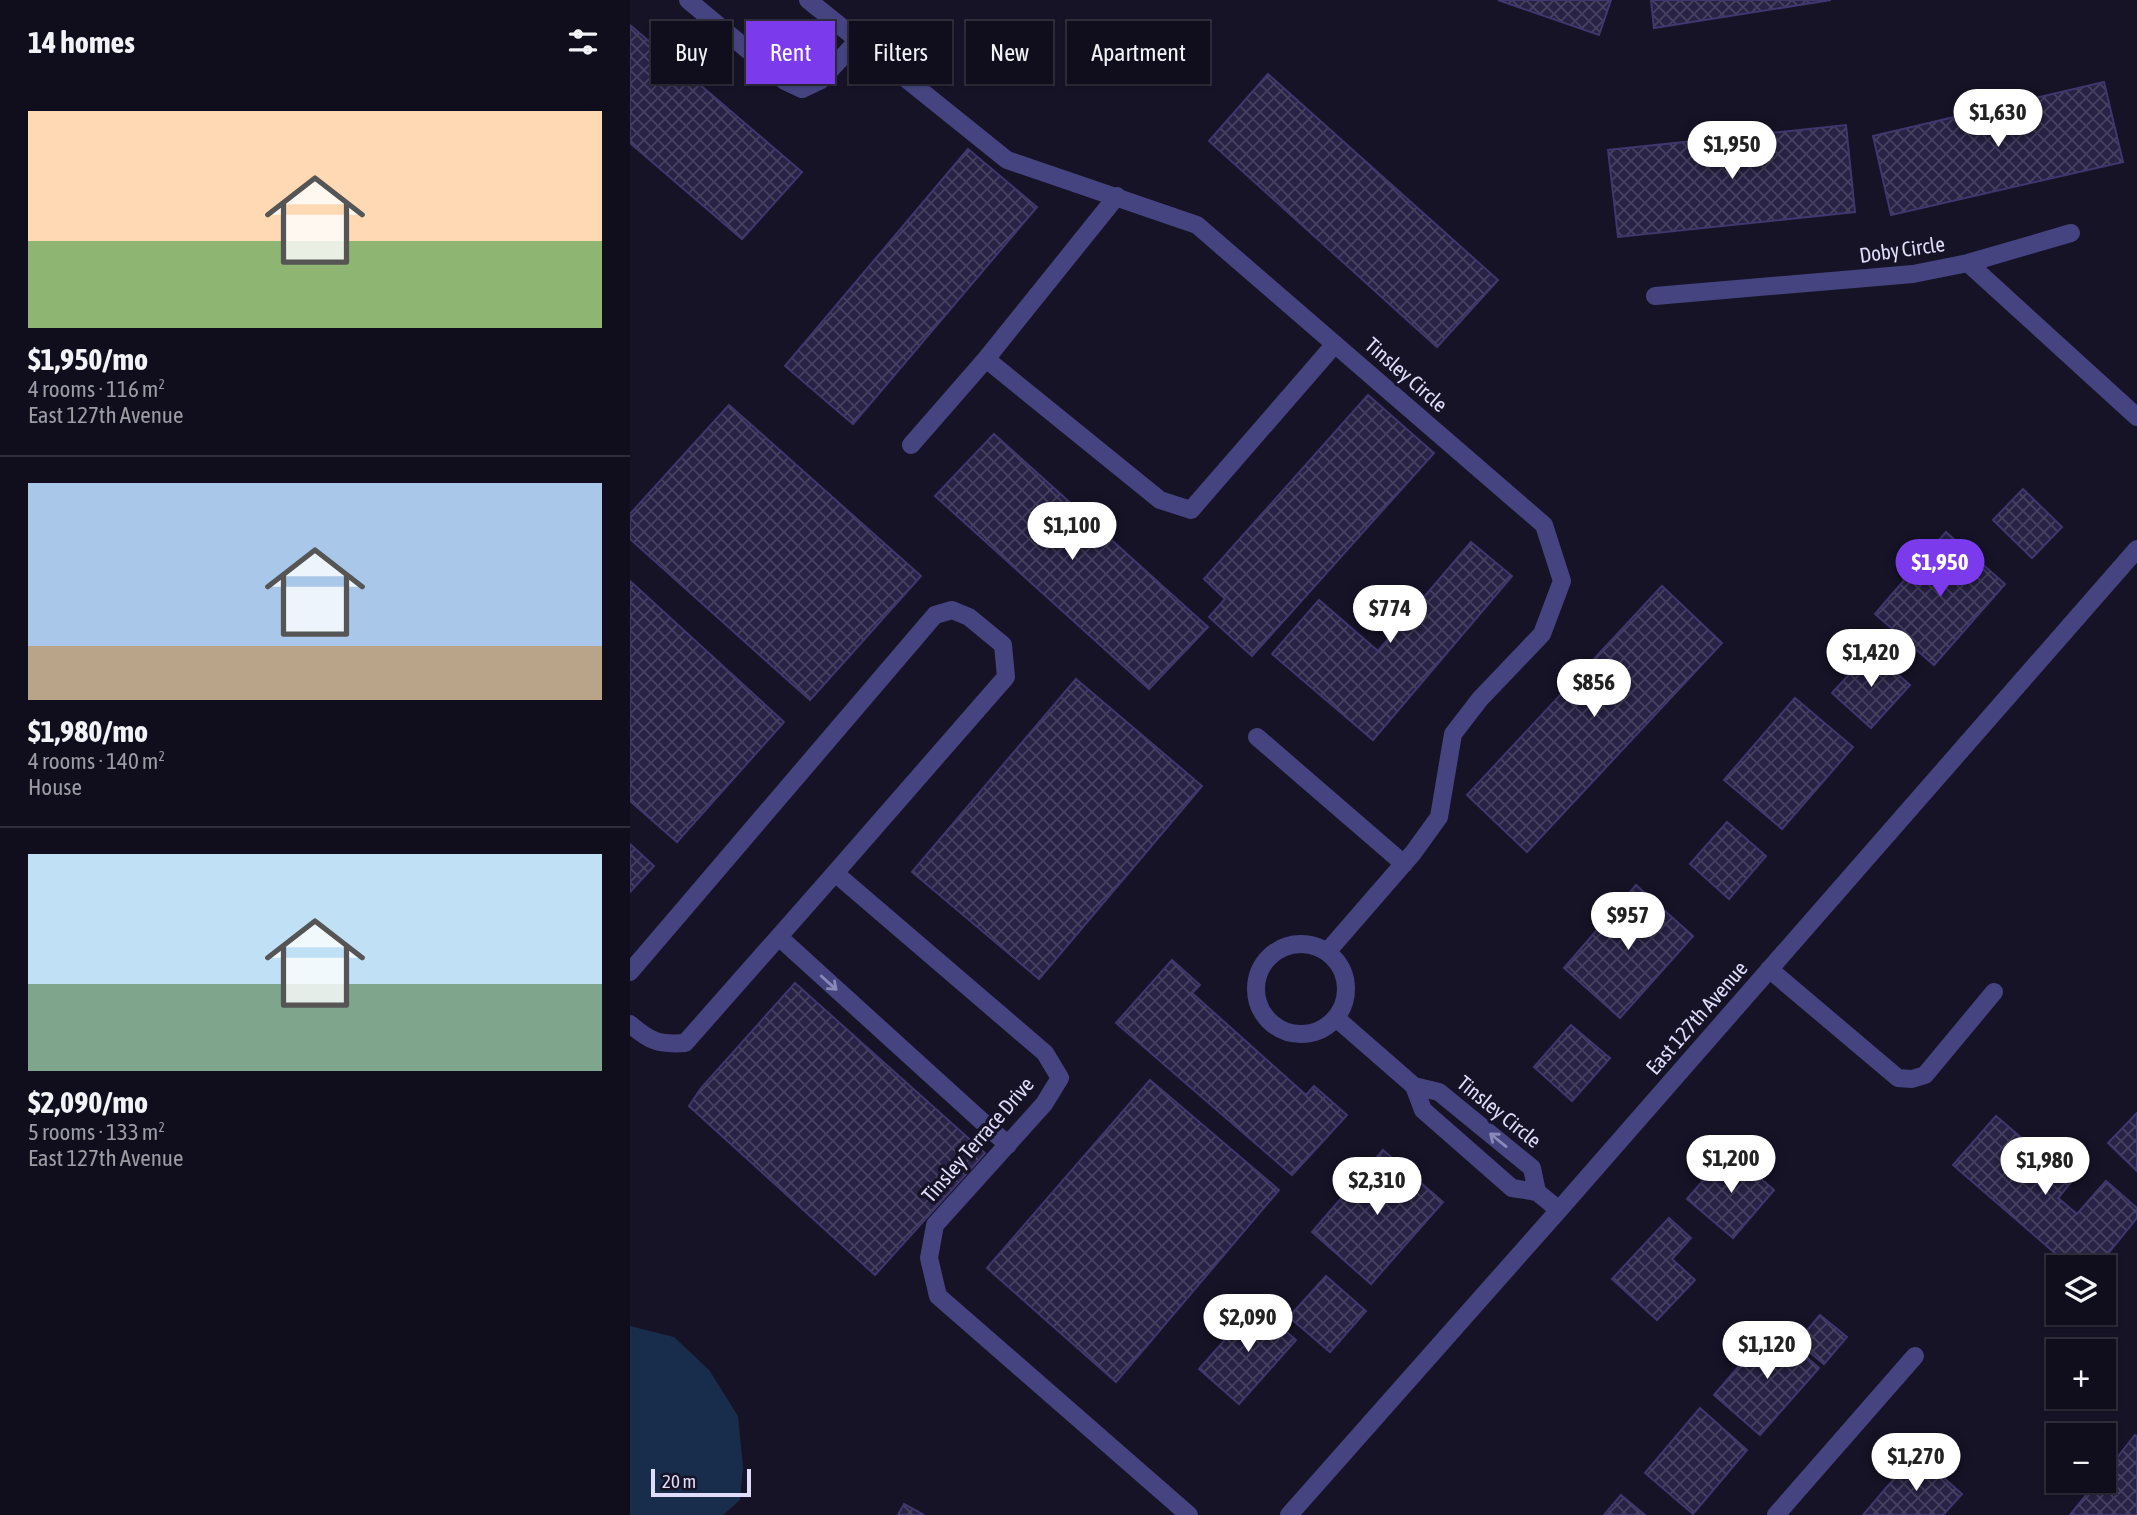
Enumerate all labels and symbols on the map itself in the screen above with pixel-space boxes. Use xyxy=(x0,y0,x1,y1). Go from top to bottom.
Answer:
pin: $1,630 xyxy=(1941,90,2055,149)
pin: $1,950 xyxy=(1675,122,1789,181)
street label: Doby Circle xyxy=(1858,231,1946,267)
street label: Tinsley Circle xyxy=(1361,332,1452,416)
pin: $1,100 xyxy=(1015,503,1129,562)
pin: $1,950 xyxy=(1883,540,1997,599)
pin: $774 xyxy=(1349,586,1431,645)
pin: $1,420 xyxy=(1814,630,1928,689)
pin: $856 xyxy=(1553,660,1635,719)
pin: $957 xyxy=(1587,892,1669,952)
street label: East 127th Avenue xyxy=(1641,956,1752,1079)
one-way arrow xyxy=(820,975,838,991)
street label: Tinsley Circle xyxy=(1453,1070,1546,1152)
street label: Tinsley Terrace Drive xyxy=(916,1072,1038,1207)
one-way arrow xyxy=(1490,1133,1508,1148)
pin: $1,200 xyxy=(1674,1136,1788,1195)
pin: $1,980 xyxy=(1988,1138,2102,1197)
pin: $2,310 xyxy=(1320,1158,1434,1217)
pin: $2,090 xyxy=(1191,1294,1305,1354)
pin: $1,120 xyxy=(1710,1322,1824,1381)
pin: $1,270 xyxy=(1859,1434,1973,1493)
scale bar xyxy=(651,1466,751,1498)

